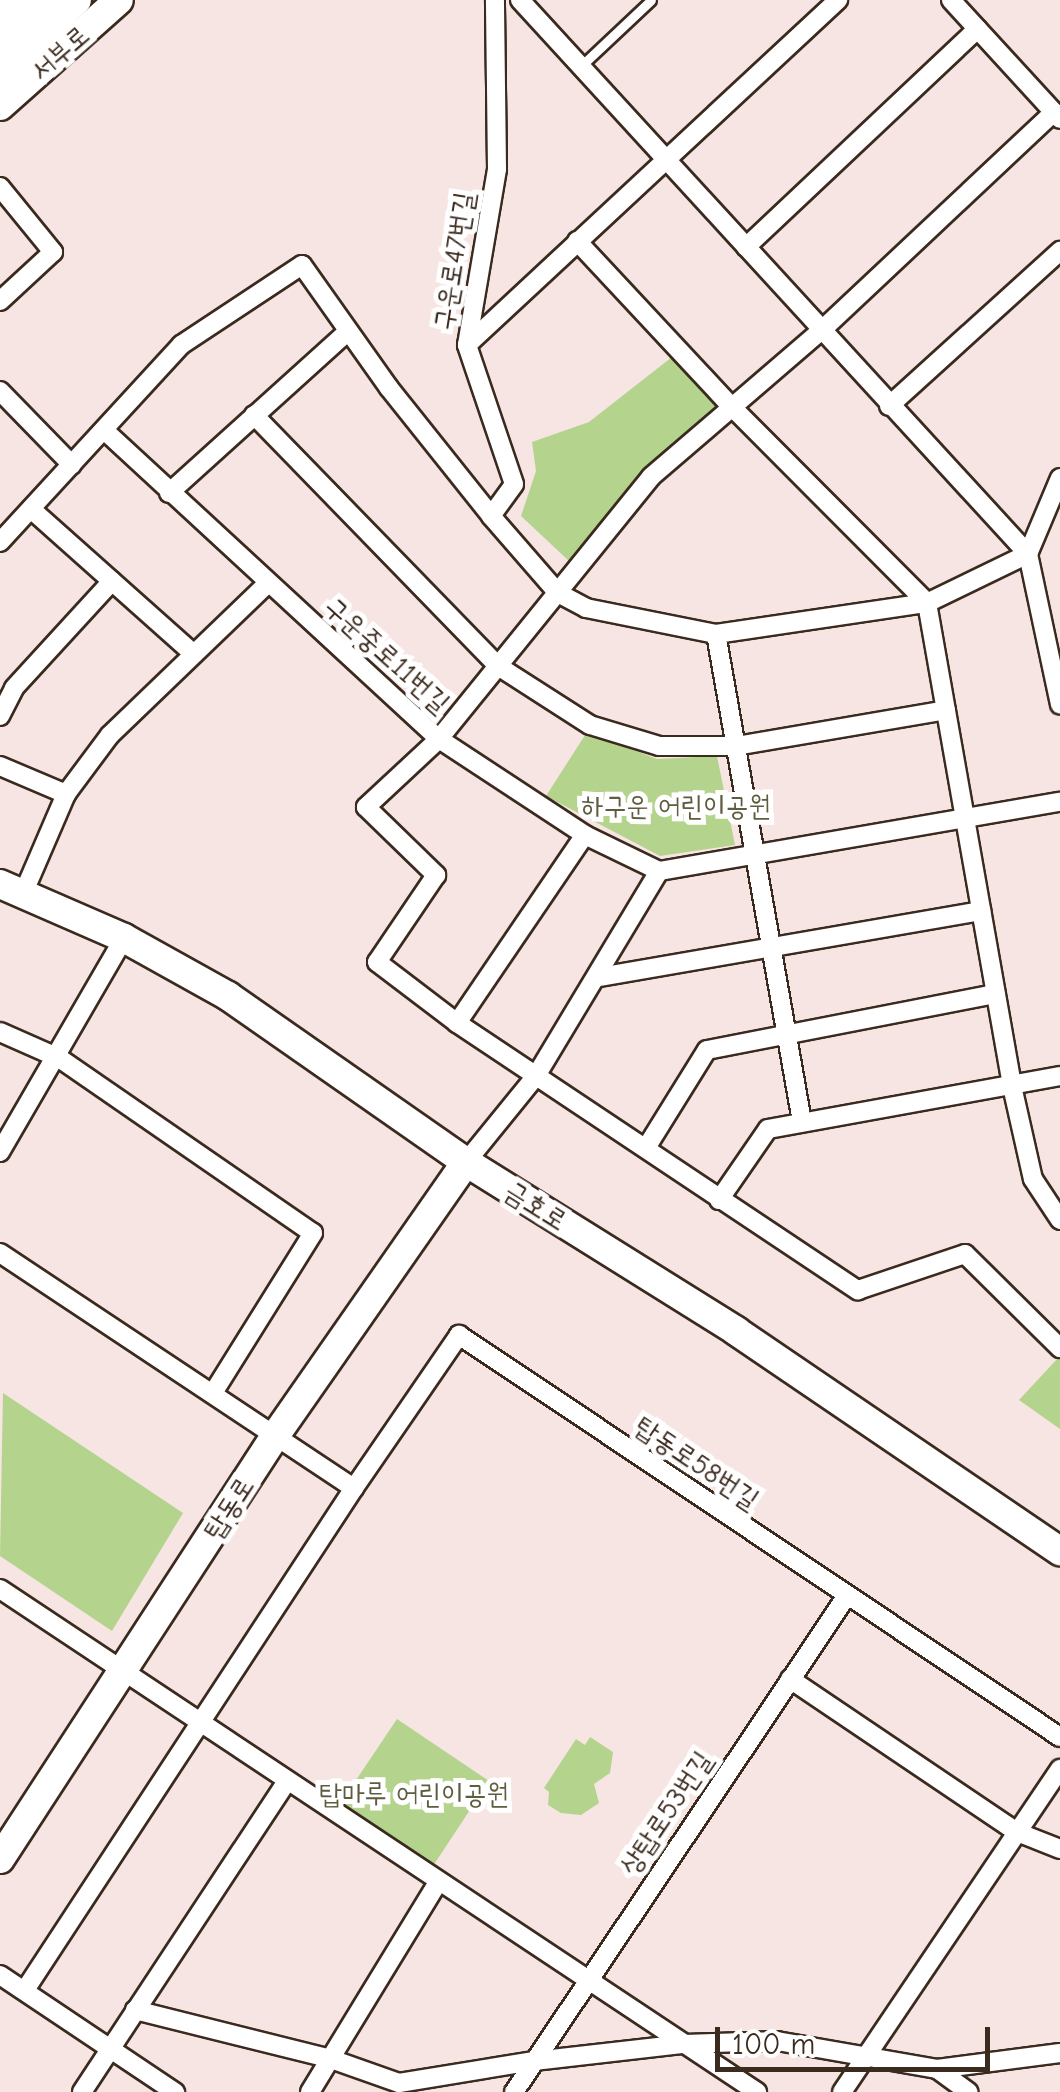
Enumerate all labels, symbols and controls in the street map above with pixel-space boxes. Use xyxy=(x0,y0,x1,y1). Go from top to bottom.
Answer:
street label: 서부로 xyxy=(23,18,97,88)
street label: 구운로47번길 xyxy=(426,190,482,332)
street label: 구운중로11번길 xyxy=(317,590,457,720)
park label: 하구운 어린이공원 xyxy=(581,789,771,823)
street label: 금호로 xyxy=(498,1174,574,1238)
street label: 탑동로58번길 xyxy=(629,1409,765,1517)
street label: 탑동로 xyxy=(197,1471,261,1545)
street label: 상탑로53번길 xyxy=(612,1745,720,1881)
park label: 탑마루 어린이공원 xyxy=(319,1777,509,1811)
scale bar xyxy=(720,2007,995,2069)
text: 100 m xyxy=(732,2027,815,2062)

